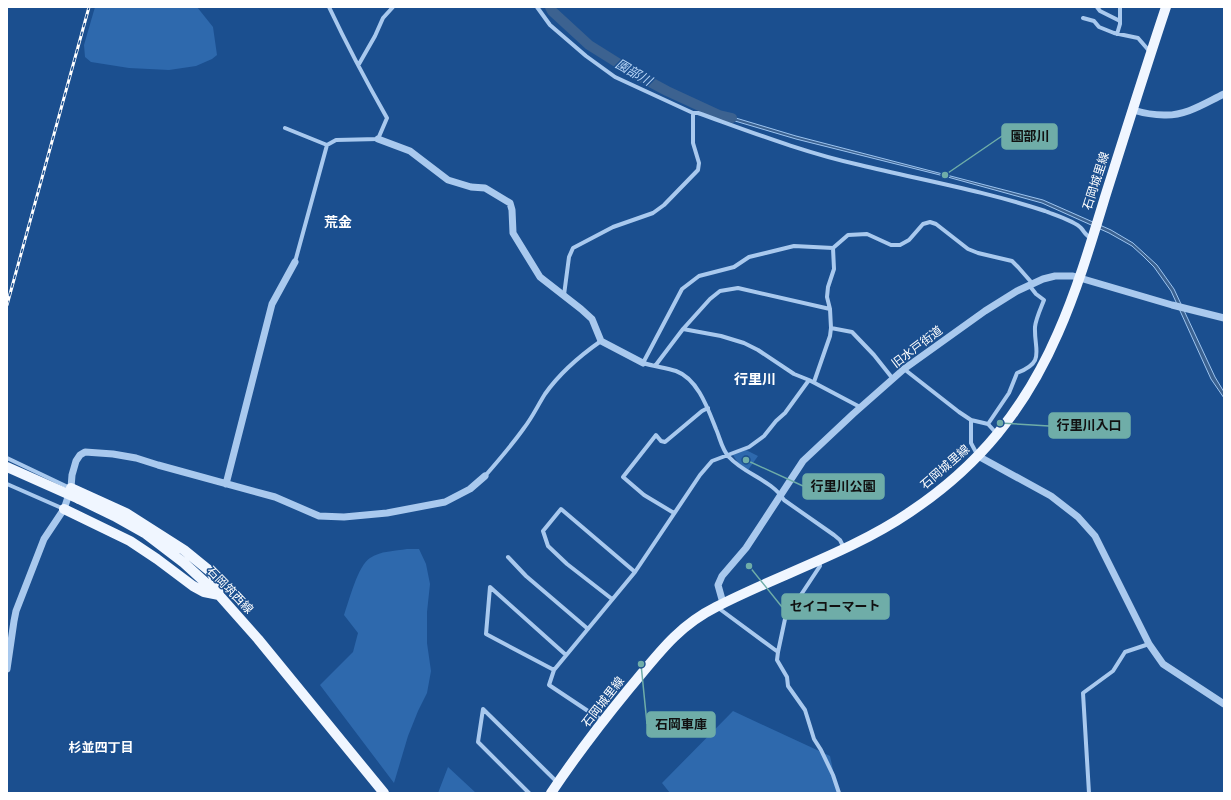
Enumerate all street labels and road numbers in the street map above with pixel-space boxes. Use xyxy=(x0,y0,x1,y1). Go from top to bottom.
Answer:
street label: 石岡城里線 xyxy=(1078,150,1113,212)
street label: 旧水戸街道 xyxy=(888,322,946,371)
street label: 石岡城里線 xyxy=(916,441,973,493)
street label: 石岡筑西線 xyxy=(203,562,257,617)
street label: 石岡城里線 xyxy=(577,673,628,731)

